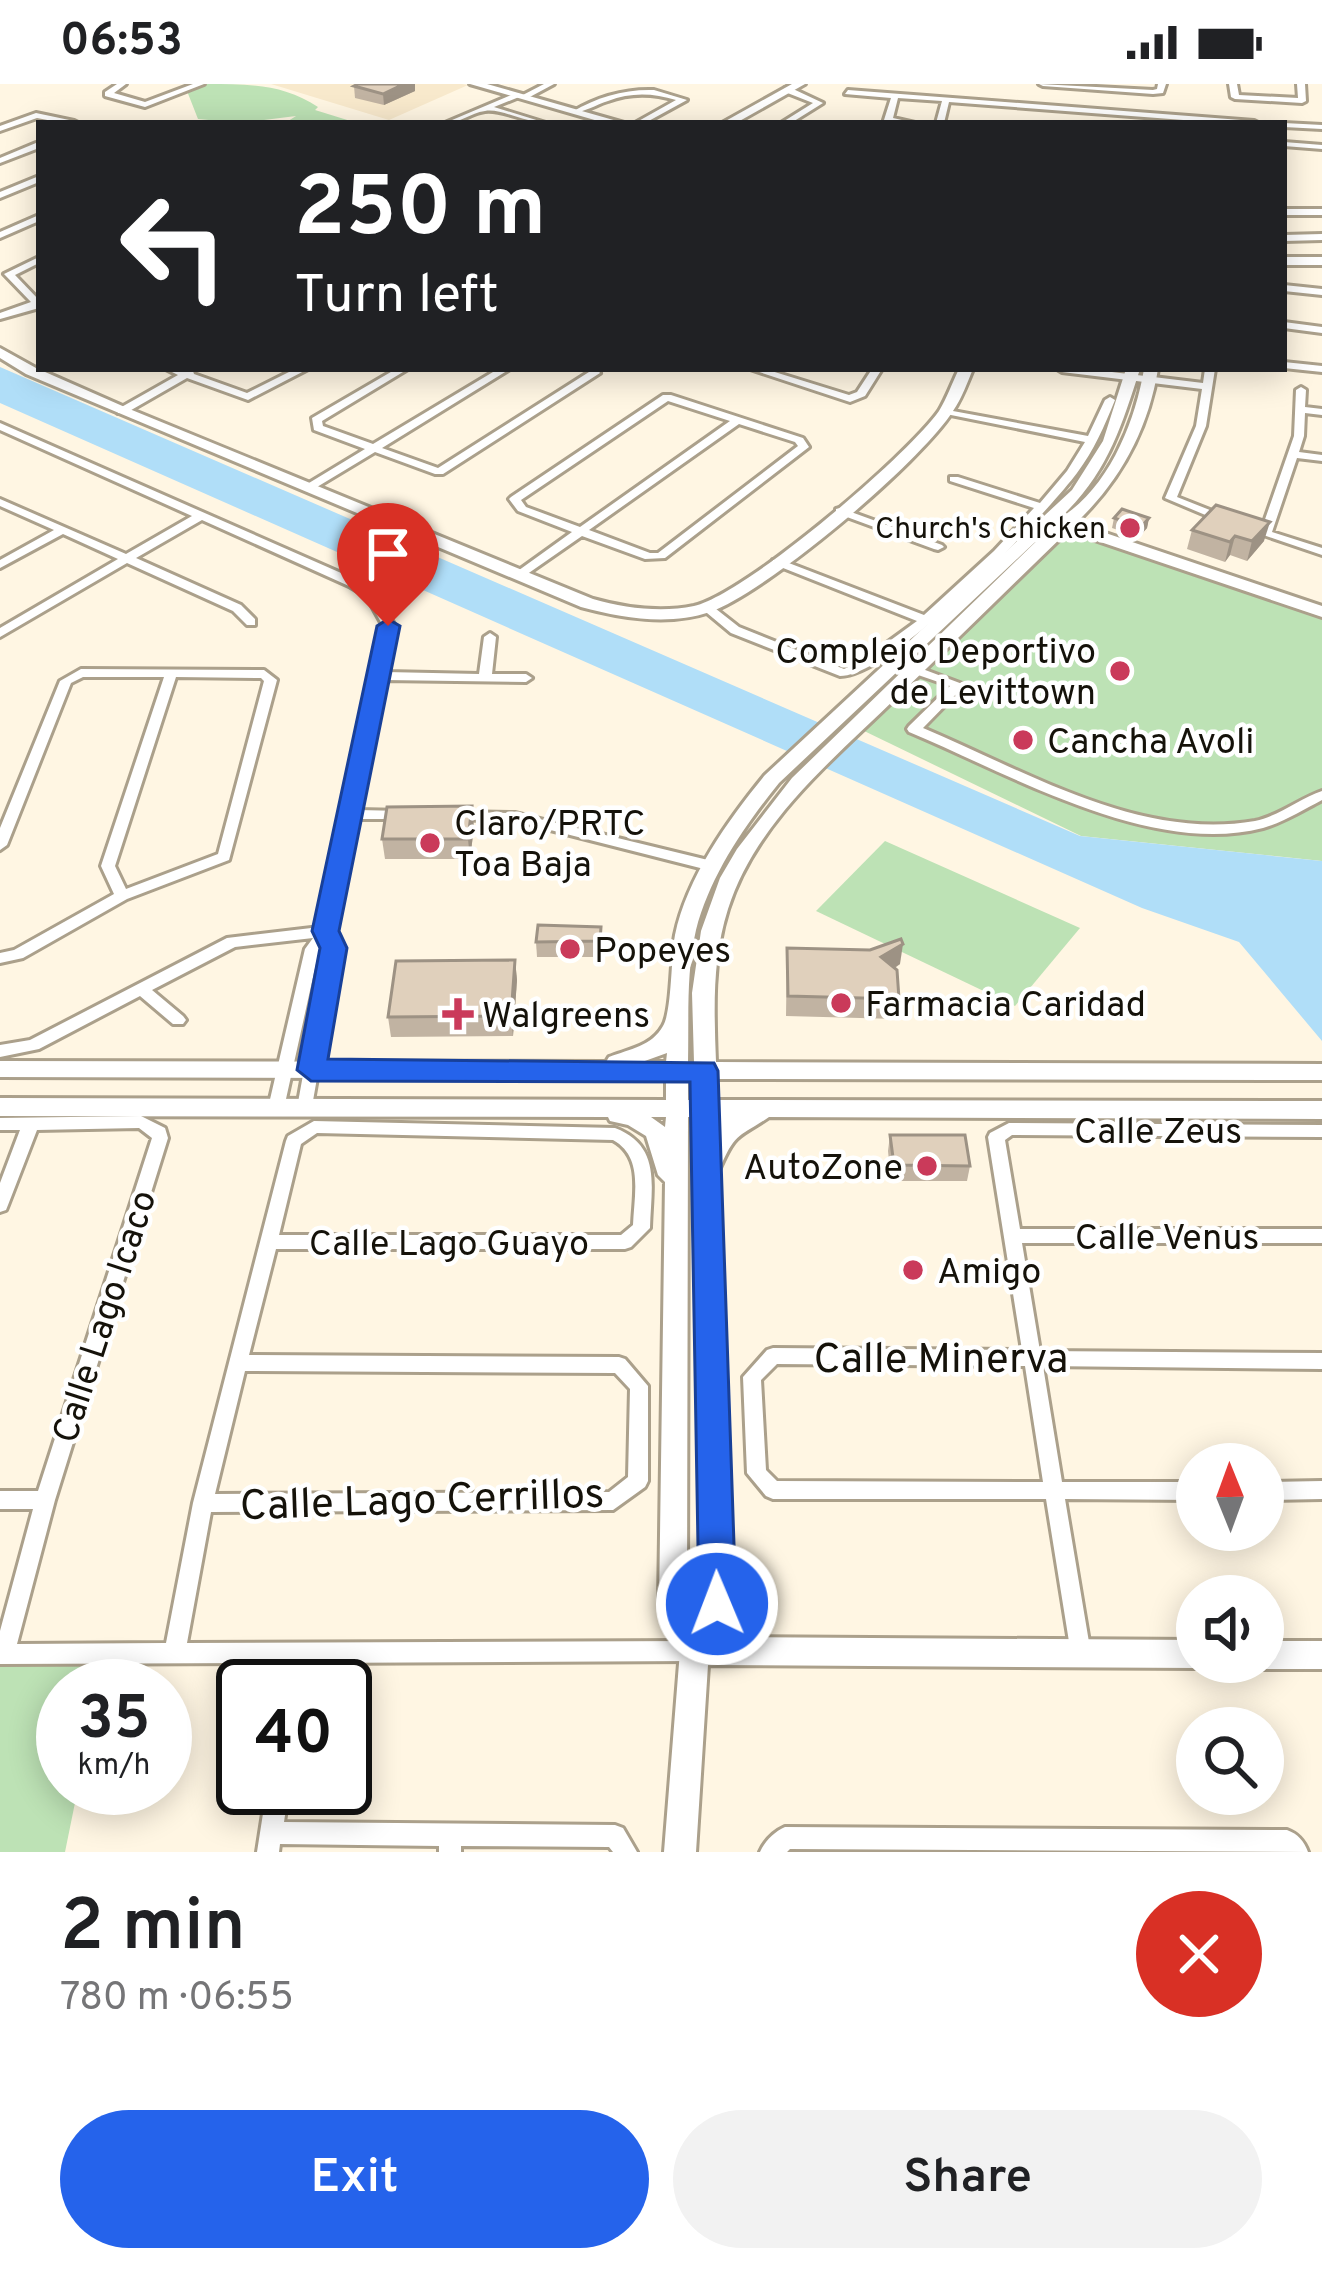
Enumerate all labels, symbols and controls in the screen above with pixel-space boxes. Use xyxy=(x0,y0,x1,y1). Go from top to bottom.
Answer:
text: 06:53 xyxy=(60,14,183,71)
text: 250 m xyxy=(294,159,546,265)
icon: left xyxy=(96,168,252,324)
text: Turn left xyxy=(294,263,499,332)
pin xyxy=(337,503,439,626)
place label: Church's Chicken xyxy=(875,512,1106,549)
marker: Church's Chicken xyxy=(1117,515,1143,541)
icon: arrive xyxy=(355,521,421,587)
place label: Complejo Deportivo de Levittown xyxy=(775,631,1096,718)
marker: Complejo Deportivo de Levittown xyxy=(1107,658,1133,684)
place label: Cancha Avoli xyxy=(1047,721,1254,767)
marker: Cancha Avoli xyxy=(1010,727,1036,753)
place label: Claro/PRTC Toa Baja xyxy=(454,803,646,890)
marker: Claro/PRTC Toa Baja xyxy=(417,830,443,856)
place label: Popeyes xyxy=(594,930,731,976)
marker: Popeyes xyxy=(557,936,583,962)
place label: Farmacia Caridad xyxy=(865,984,1146,1030)
marker: Farmacia Caridad xyxy=(828,990,854,1016)
place label: Walgreens xyxy=(482,995,650,1041)
marker: Walgreens xyxy=(445,1001,471,1027)
street label: Calle Zeus xyxy=(1074,1111,1242,1157)
place label: AutoZone xyxy=(743,1147,903,1193)
marker: AutoZone xyxy=(914,1153,940,1179)
street label: Calle Lago Icaco xyxy=(44,1185,169,1449)
street label: Calle Venus xyxy=(1075,1217,1259,1263)
street label: Calle Lago Guayo xyxy=(309,1223,589,1269)
place label: Amigo xyxy=(937,1251,1041,1297)
marker: Amigo xyxy=(900,1257,926,1283)
street label: Calle Minerva xyxy=(814,1335,1068,1388)
north arrow xyxy=(1176,1443,1284,1551)
map controls xyxy=(1176,1443,1284,1815)
street label: Calle Lago Cerrillos xyxy=(239,1470,605,1535)
position arrow xyxy=(654,1541,780,1667)
button: sound xyxy=(1176,1575,1284,1683)
speed limit sign: 40 xyxy=(216,1659,372,1815)
text: 35 xyxy=(78,1684,150,1760)
button: search xyxy=(1176,1707,1284,1815)
text: km/h xyxy=(78,1748,150,1785)
text: 2 min xyxy=(60,1884,246,1976)
button: close xyxy=(1136,1891,1262,2017)
text: 780 m · 06:55 xyxy=(60,1975,294,2024)
button: Exit xyxy=(60,2110,649,2248)
button: Share xyxy=(673,2110,1262,2248)

